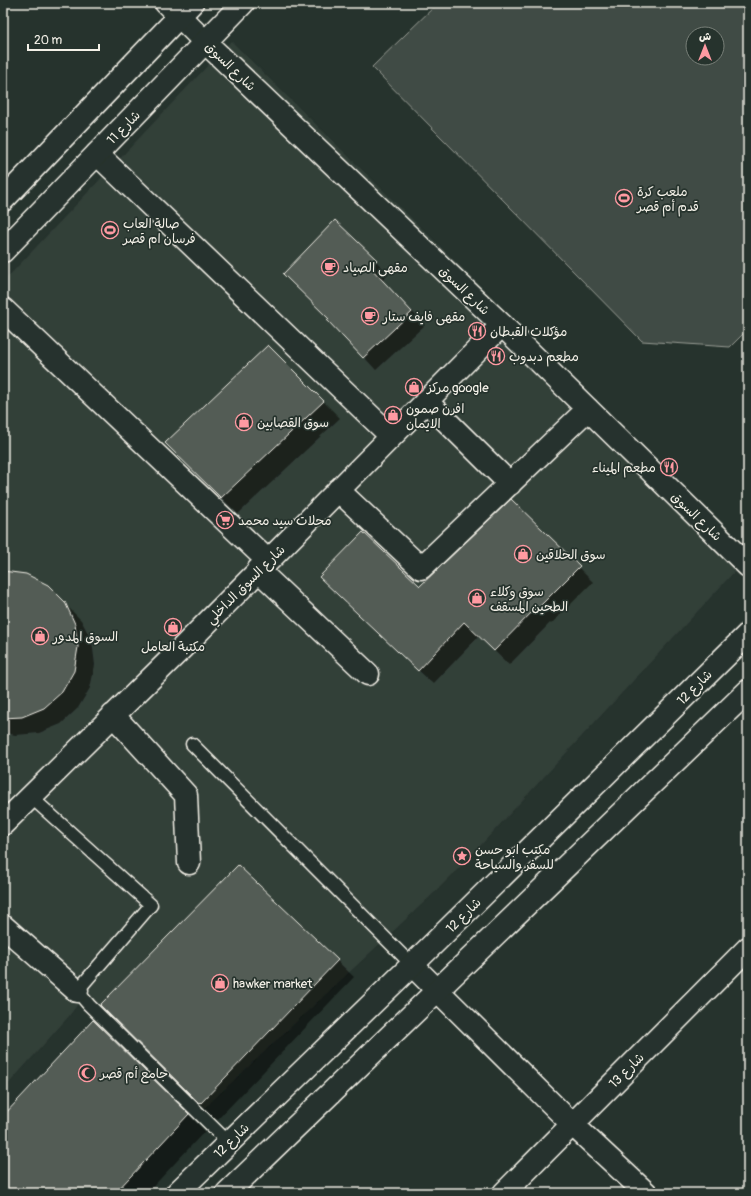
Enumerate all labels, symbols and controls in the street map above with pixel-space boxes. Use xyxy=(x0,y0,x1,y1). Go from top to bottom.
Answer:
scale bar xyxy=(28,26,99,52)
north arrow xyxy=(685,26,725,66)
text: ش xyxy=(699,30,711,43)
text: 20 m xyxy=(34,33,63,48)
street label: شارع السوق xyxy=(201,39,259,95)
street label: شارع 11 xyxy=(104,107,144,149)
place label: ملعب كرة قدم أم قصر xyxy=(636,184,699,217)
sports icon: ملعب كرة قدم أم قصر xyxy=(614,188,634,208)
place label: صالة العاب فرسان ام قصر xyxy=(122,216,196,249)
sports icon: صالة العاب فرسان ام قصر xyxy=(100,220,120,240)
cafe icon: مقهى الصياد xyxy=(320,257,340,277)
place label: مقهى الصياد xyxy=(343,260,408,277)
street label: شارع السوق xyxy=(435,263,493,319)
cafe icon: مقهى فايف ستار xyxy=(360,306,380,326)
place label: مقهى فايف ستار xyxy=(382,309,465,326)
restaurant icon: مؤكلات القبطان xyxy=(467,321,487,341)
place label: مؤكلات القبطان xyxy=(490,324,567,340)
restaurant icon: مطعم دبدوب xyxy=(486,346,506,366)
place label: مطعم دبدوب xyxy=(509,349,579,367)
shop icon: مركز google xyxy=(404,377,424,397)
place label: مركز google xyxy=(426,380,489,396)
place label: افرن صمون الايمان xyxy=(406,401,464,432)
shop icon: افرن صمون الايمان xyxy=(383,405,403,425)
shop icon: سوق القصابين xyxy=(234,412,254,432)
place label: سوق القصابين xyxy=(257,415,329,431)
restaurant icon: مطعم الميناء xyxy=(659,457,679,477)
place label: مطعم الميناء xyxy=(592,460,656,478)
street label: شارع السوق xyxy=(667,489,725,545)
supermarket icon: محلات سيد محمد xyxy=(215,510,235,530)
place label: محلات سيد محمد xyxy=(238,513,332,529)
street label: شارع السوق الداخلي xyxy=(203,542,291,630)
shop icon: سوق الحلاقين xyxy=(513,544,533,564)
place label: سوق الحلاقين xyxy=(536,547,606,563)
place label: سوق وكلاء الطحين المسقف xyxy=(490,584,568,615)
shop icon: سوق وكلاء الطحين المسقف xyxy=(467,588,487,608)
shop icon: مكتبة العامل xyxy=(163,617,183,637)
shop icon: السوق المدور xyxy=(30,626,50,646)
place label: السوق المدور xyxy=(52,629,118,645)
place label: مكتبة العامل xyxy=(141,639,205,655)
street label: شارع 12 xyxy=(674,667,716,709)
place label: مكتب ابو حسن للسفر والسياحة xyxy=(475,842,554,873)
place icon: مكتب ابو حسن للسفر والسياحة xyxy=(452,846,472,866)
street label: شارع 12 xyxy=(443,895,485,937)
shop icon: hawker market xyxy=(210,973,230,993)
place label: hawker market xyxy=(233,976,313,992)
street label: شارع 13 xyxy=(606,1050,648,1092)
mosque icon: جامع أم قصر xyxy=(77,1063,97,1083)
place label: جامع أم قصر xyxy=(99,1066,168,1084)
street label: شارع 12 xyxy=(211,1120,254,1162)

